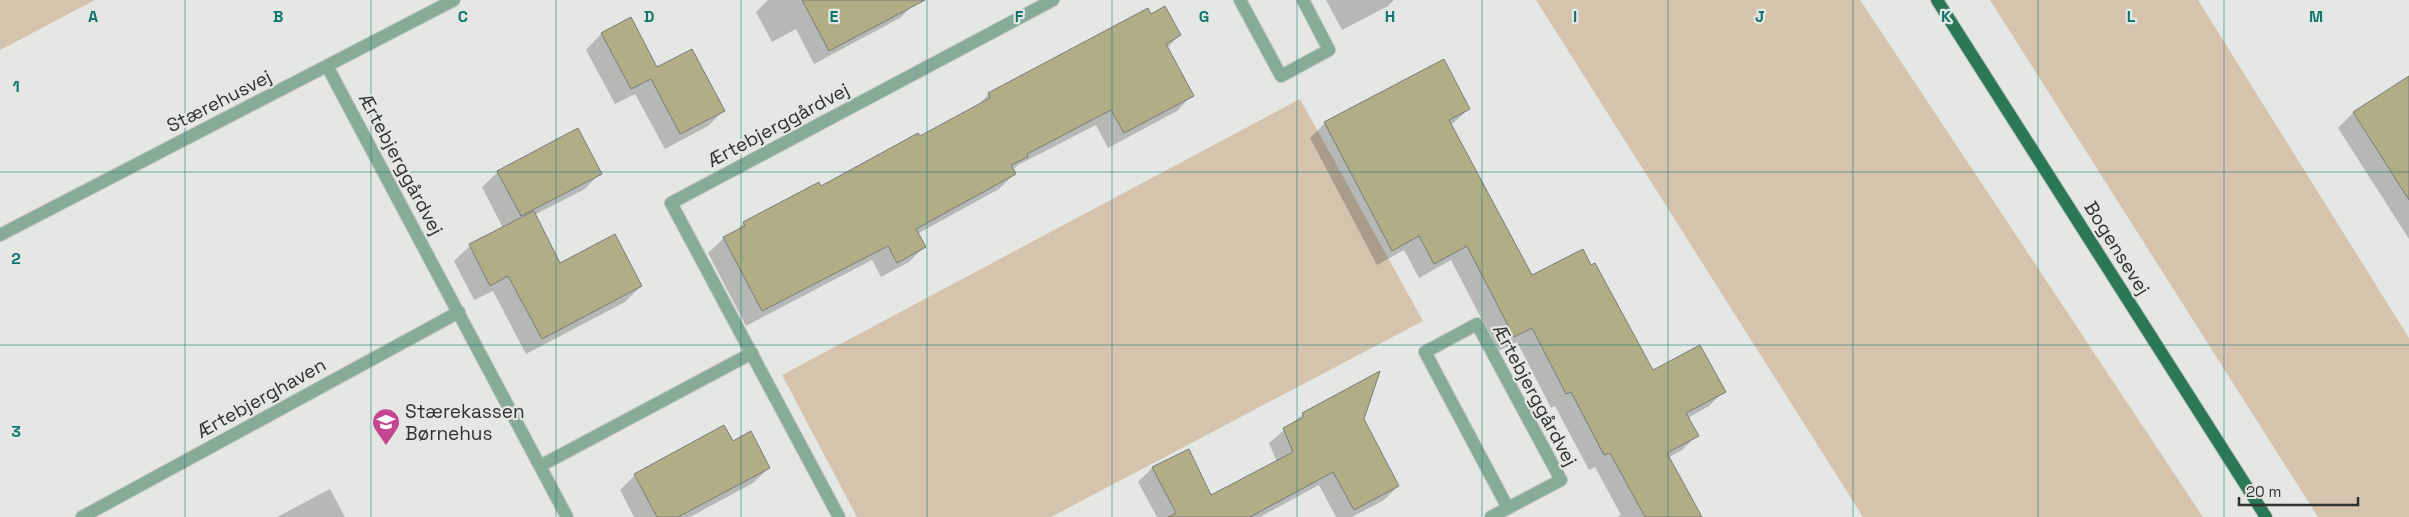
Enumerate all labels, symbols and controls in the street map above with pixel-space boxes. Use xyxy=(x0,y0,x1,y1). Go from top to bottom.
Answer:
text: A xyxy=(88,6,98,27)
text: B xyxy=(273,6,283,27)
text: C xyxy=(458,6,468,27)
text: D xyxy=(644,6,654,27)
text: E xyxy=(830,6,839,27)
text: F xyxy=(1015,6,1024,27)
text: G xyxy=(1199,6,1209,27)
text: H xyxy=(1385,6,1395,27)
text: I xyxy=(1573,6,1577,27)
text: J xyxy=(1755,6,1765,27)
text: K xyxy=(1941,6,1951,27)
text: L xyxy=(2127,6,2136,27)
text: M xyxy=(2309,6,2323,27)
street label: Stærehusvej xyxy=(162,64,276,138)
text: 1 xyxy=(12,76,20,97)
street label: Ærtebjerggårdvej xyxy=(702,77,854,173)
street label: Ærtebjerggårdvej xyxy=(353,88,449,240)
street label: Bogensevej xyxy=(2078,196,2156,300)
text: 2 xyxy=(11,248,21,269)
street label: Ærtebjerggårdvej xyxy=(1487,319,1583,471)
street label: Ærtebjerghaven xyxy=(192,352,330,444)
place label: Stærekassen Børnehus xyxy=(405,399,525,446)
school or university icon: Stærekassen Børnehus xyxy=(371,407,401,446)
text: 3 xyxy=(11,421,21,442)
scale bar xyxy=(2239,474,2358,506)
text: 20 m xyxy=(2246,482,2281,501)

